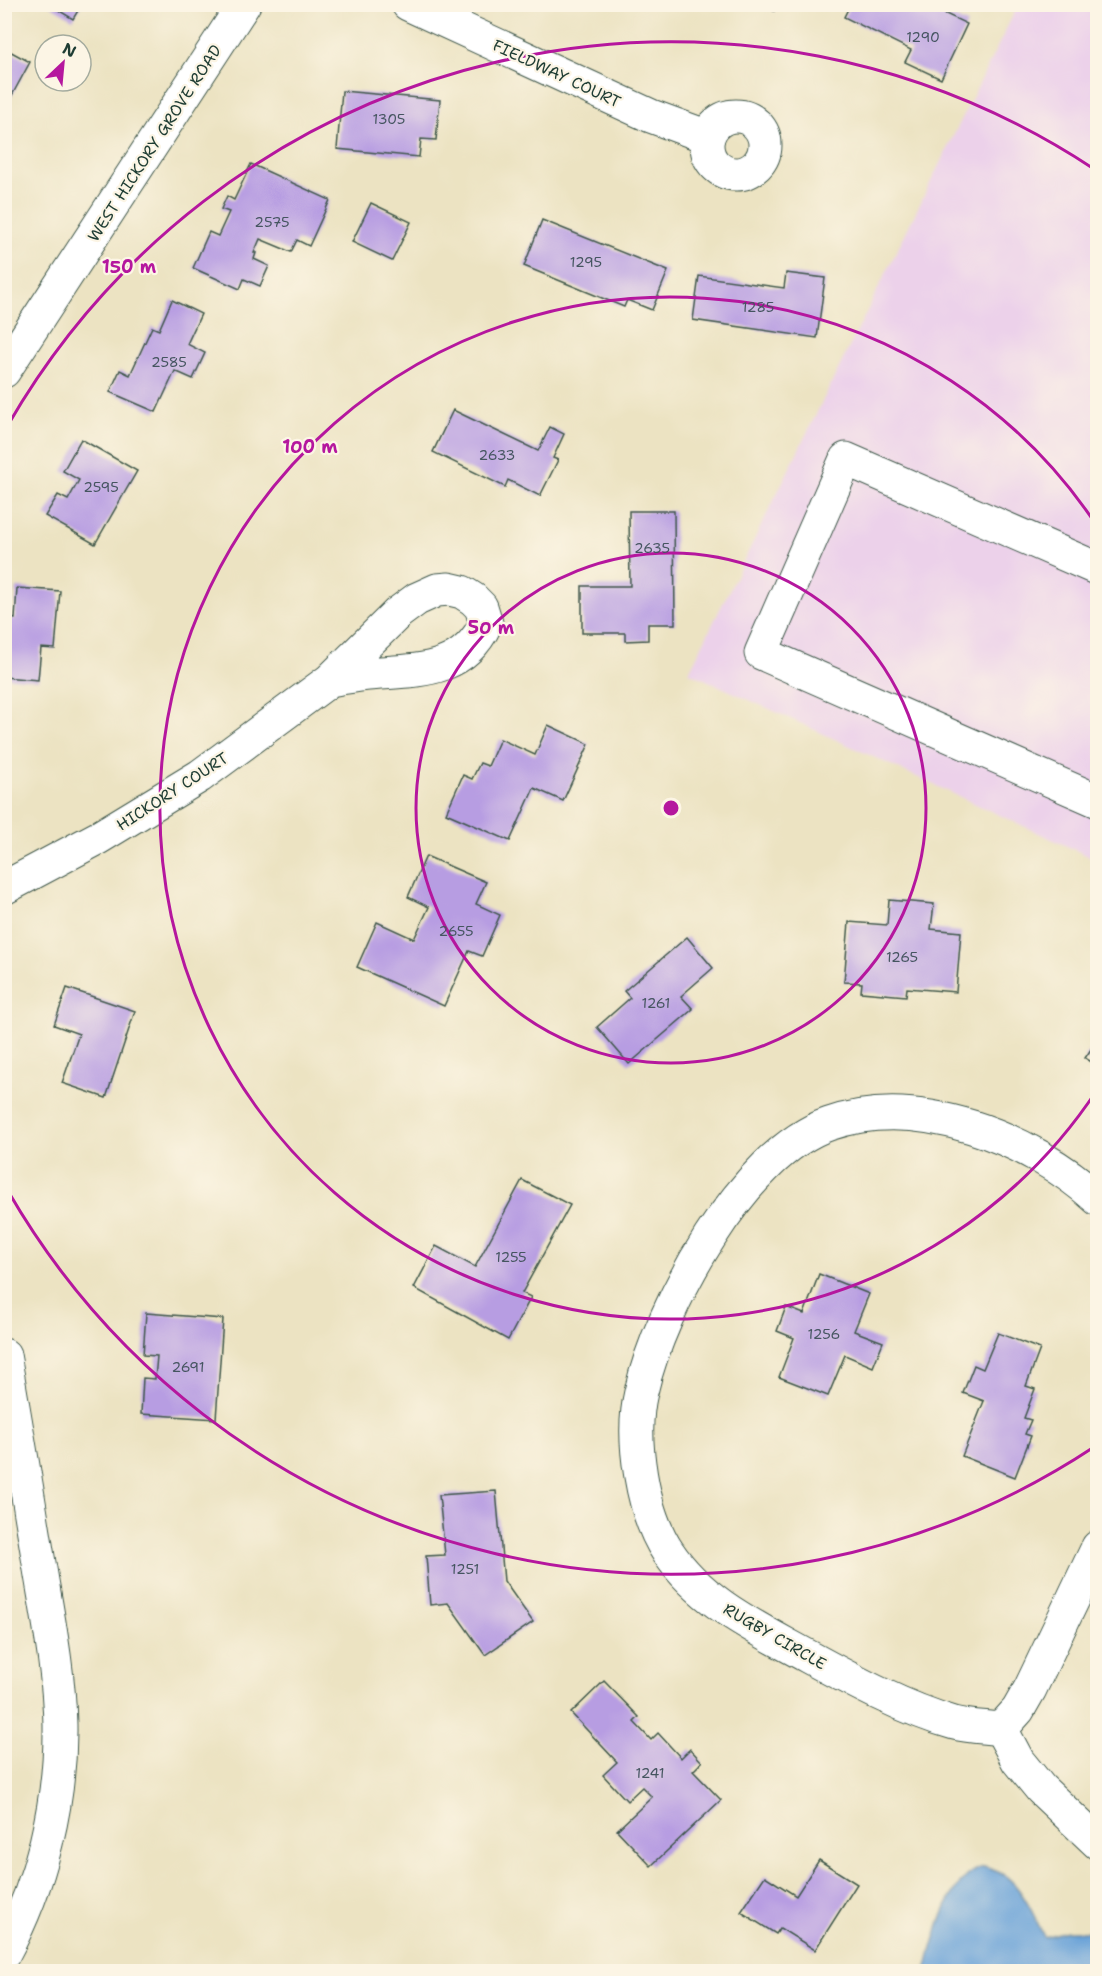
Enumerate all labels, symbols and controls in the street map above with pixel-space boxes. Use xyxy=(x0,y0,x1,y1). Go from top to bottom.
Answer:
house number: 1290 xyxy=(906,28,940,46)
north arrow xyxy=(33,33,93,93)
street label: FIELDWAY COURT xyxy=(489,35,624,112)
text: N xyxy=(59,38,80,62)
street label: WEST HICKORY GROVE ROAD xyxy=(83,41,226,246)
house number: 1305 xyxy=(373,110,405,128)
house number: 2575 xyxy=(254,213,290,231)
house number: 1295 xyxy=(570,253,602,271)
text: 150 m xyxy=(102,255,157,279)
house number: 1285 xyxy=(742,298,774,316)
house number: 2585 xyxy=(151,353,187,371)
text: 100 m xyxy=(282,435,338,459)
house number: 2633 xyxy=(479,446,515,464)
house number: 2595 xyxy=(83,478,119,496)
house number: 2635 xyxy=(634,539,670,557)
text: 50 m xyxy=(468,616,515,640)
street label: HICKORY COURT xyxy=(112,747,232,835)
centre of rings xyxy=(661,798,681,818)
house number: 2655 xyxy=(438,922,474,940)
house number: 1265 xyxy=(886,948,918,966)
house number: 1261 xyxy=(642,994,670,1012)
house number: 1255 xyxy=(495,1248,527,1266)
house number: 1256 xyxy=(808,1325,840,1343)
house number: 2691 xyxy=(171,1358,205,1376)
house number: 1251 xyxy=(451,1560,479,1578)
street label: RUGBY CIRCLE xyxy=(719,1598,830,1674)
house number: 1241 xyxy=(636,1764,664,1782)

